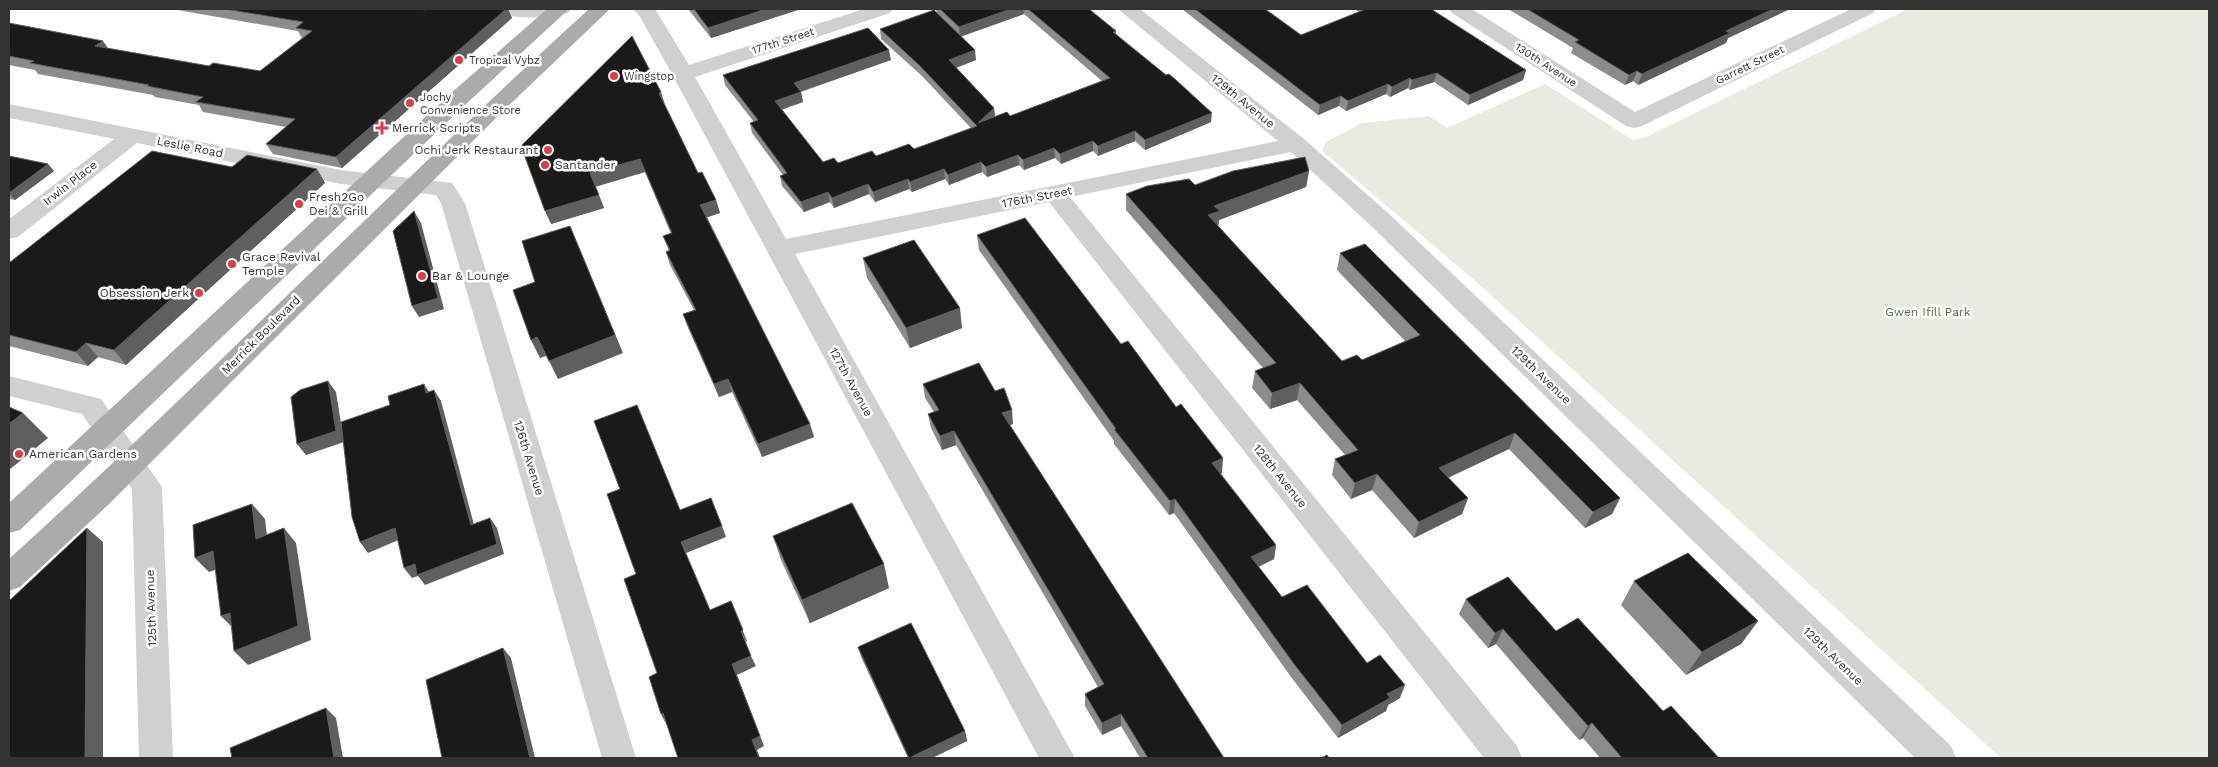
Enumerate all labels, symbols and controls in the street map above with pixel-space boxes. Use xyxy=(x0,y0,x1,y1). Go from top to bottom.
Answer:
street label: 177th Street xyxy=(750,25,816,57)
street label: 130th Avenue xyxy=(1513,40,1579,90)
street label: Garrett Street xyxy=(1714,43,1787,87)
marker: Tropical Vybz xyxy=(453,54,465,66)
place label: Tropical Vybz xyxy=(469,54,540,67)
marker: Wingstop xyxy=(608,70,620,82)
place label: Wingstop xyxy=(624,70,674,83)
street label: 129th Avenue xyxy=(1208,71,1278,131)
place label: Jochy Convenience Store xyxy=(420,91,521,117)
marker: Jochy Convenience Store xyxy=(404,97,416,109)
place label: Merrick Scripts xyxy=(392,121,481,135)
marker: Merrick Scripts xyxy=(376,122,388,134)
street label: Leslie Road xyxy=(156,134,224,160)
place label: Ochi Jerk Restaurant xyxy=(415,143,538,157)
marker: Ochi Jerk Restaurant xyxy=(542,144,554,156)
street label: Irwin Place xyxy=(40,158,100,208)
place label: Santander xyxy=(555,158,615,172)
marker: Santander xyxy=(539,159,551,171)
street label: 176th Street xyxy=(1001,183,1073,211)
place label: Fresh2Go Dei & Grill xyxy=(309,190,368,218)
marker: Fresh2Go Dei & Grill xyxy=(293,198,305,210)
place label: Grace Revival Temple xyxy=(242,250,321,278)
marker: Grace Revival Temple xyxy=(226,258,238,270)
place label: Bar & Lounge xyxy=(432,269,509,283)
marker: Bar & Lounge xyxy=(416,270,428,282)
place label: Obsession Jerk xyxy=(100,286,189,300)
marker: Obsession Jerk xyxy=(193,287,205,299)
street label: Merrick Boulevard xyxy=(219,293,303,377)
park label: Gwen Ifill Park xyxy=(1885,305,1971,319)
street label: 129th Avenue xyxy=(1508,343,1574,407)
street label: 127th Avenue xyxy=(826,345,876,419)
street label: 126th Avenue xyxy=(511,419,547,497)
street label: 128th Avenue xyxy=(1250,441,1310,511)
place label: American Gardens xyxy=(29,447,137,461)
marker: American Gardens xyxy=(13,448,25,460)
street label: 125th Avenue xyxy=(143,569,159,647)
street label: 129th Avenue xyxy=(1800,624,1866,688)

